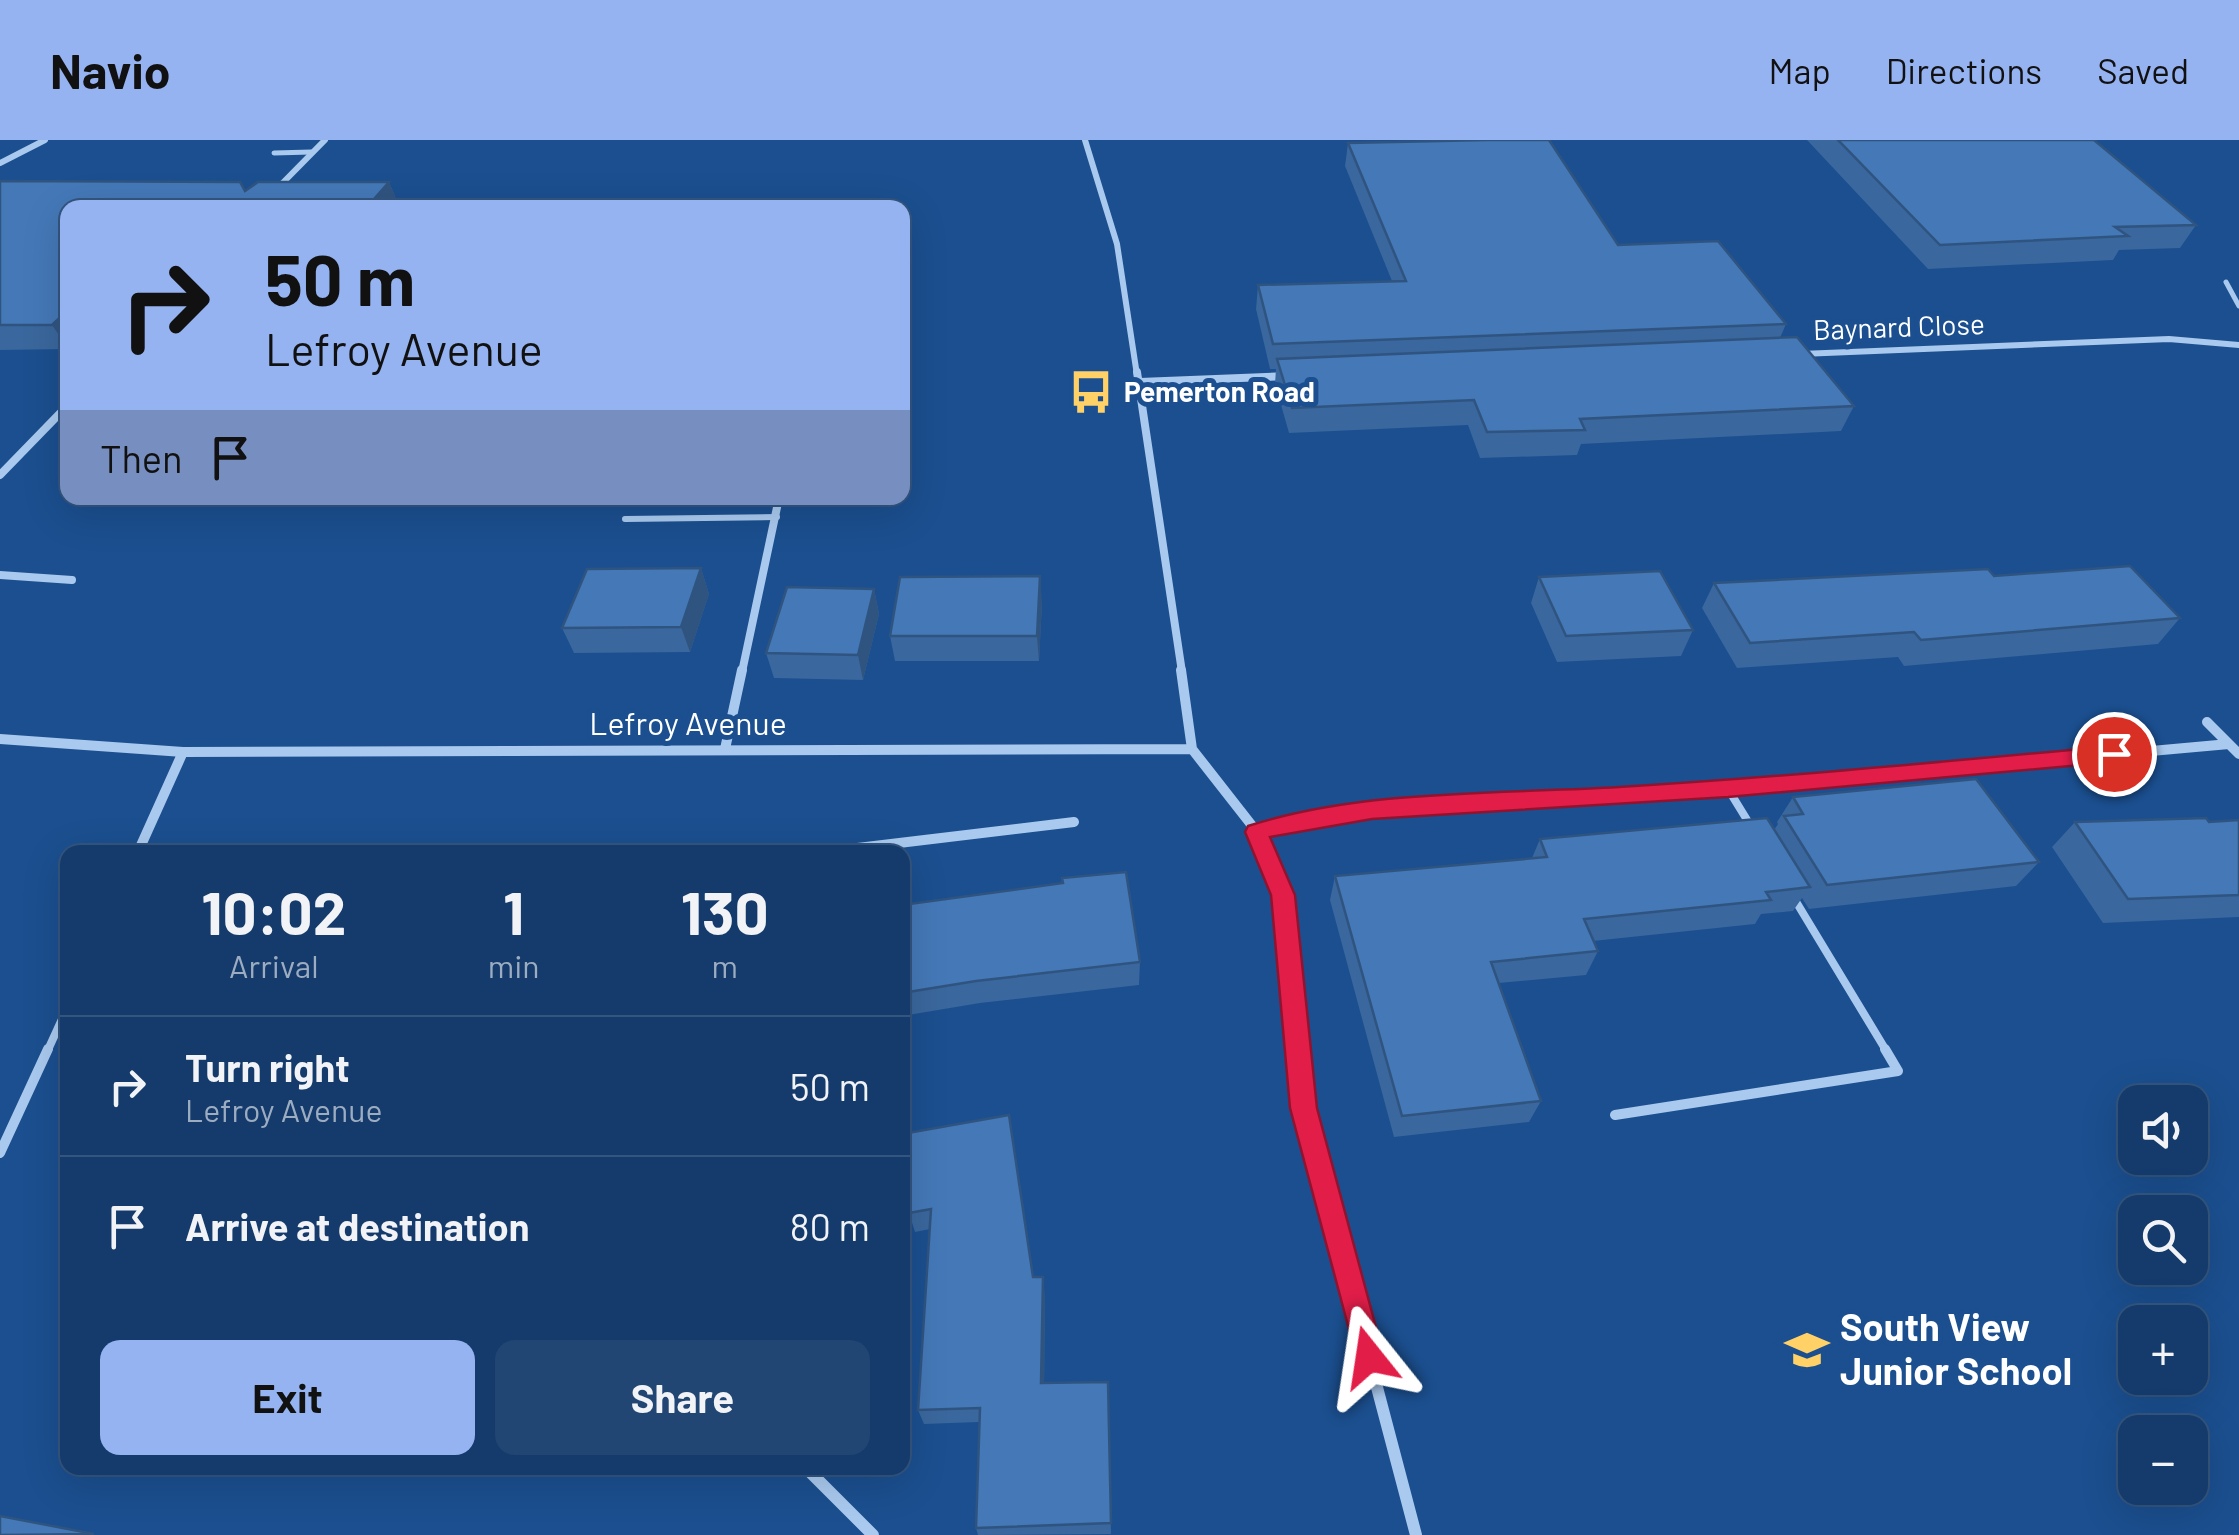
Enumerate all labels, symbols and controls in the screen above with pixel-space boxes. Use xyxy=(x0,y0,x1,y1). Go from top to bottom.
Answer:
text: Navio xyxy=(50,41,171,99)
text: Map xyxy=(1769,49,1831,91)
text: Directions xyxy=(1886,49,2042,91)
text: Saved xyxy=(2097,49,2189,91)
text: 50 m xyxy=(265,236,415,320)
icon: right xyxy=(100,240,230,370)
street label: Baynard Close xyxy=(1812,306,1985,346)
text: Lefroy Avenue xyxy=(265,321,543,375)
bus stop icon: Pemerton Road xyxy=(1067,368,1115,416)
place label: Pemerton Road xyxy=(1124,374,1315,408)
icon: arrive xyxy=(203,430,258,485)
text: Then xyxy=(100,435,183,481)
street label: Lefroy Avenue xyxy=(589,703,787,741)
pin xyxy=(2072,712,2157,797)
icon: arrive xyxy=(2087,727,2142,782)
text: 10:02 xyxy=(201,875,346,947)
text: 1 xyxy=(503,875,524,947)
text: 130 xyxy=(681,875,769,947)
text: Arrival xyxy=(229,946,319,984)
text: min xyxy=(488,946,540,984)
text: m xyxy=(712,946,738,984)
text: Turn right xyxy=(185,1044,350,1090)
icon: right xyxy=(100,1059,155,1114)
text: 50 m xyxy=(790,1063,870,1109)
map controls xyxy=(2118,1085,2208,1505)
button: sound xyxy=(2118,1085,2208,1175)
text: Lefroy Avenue xyxy=(185,1090,383,1128)
button: search xyxy=(2118,1195,2208,1285)
icon: arrive xyxy=(100,1199,155,1254)
text: Arrive at destination xyxy=(185,1203,530,1249)
text: 80 m xyxy=(790,1203,870,1249)
place label: South View Junior School xyxy=(1840,1303,2072,1393)
position arrow xyxy=(1317,1305,1421,1409)
button: + xyxy=(2118,1305,2208,1395)
school or university icon: South View Junior School xyxy=(1783,1326,1831,1374)
button: Exit xyxy=(100,1340,475,1455)
button: Share xyxy=(495,1340,870,1455)
button: − xyxy=(2118,1415,2208,1505)

